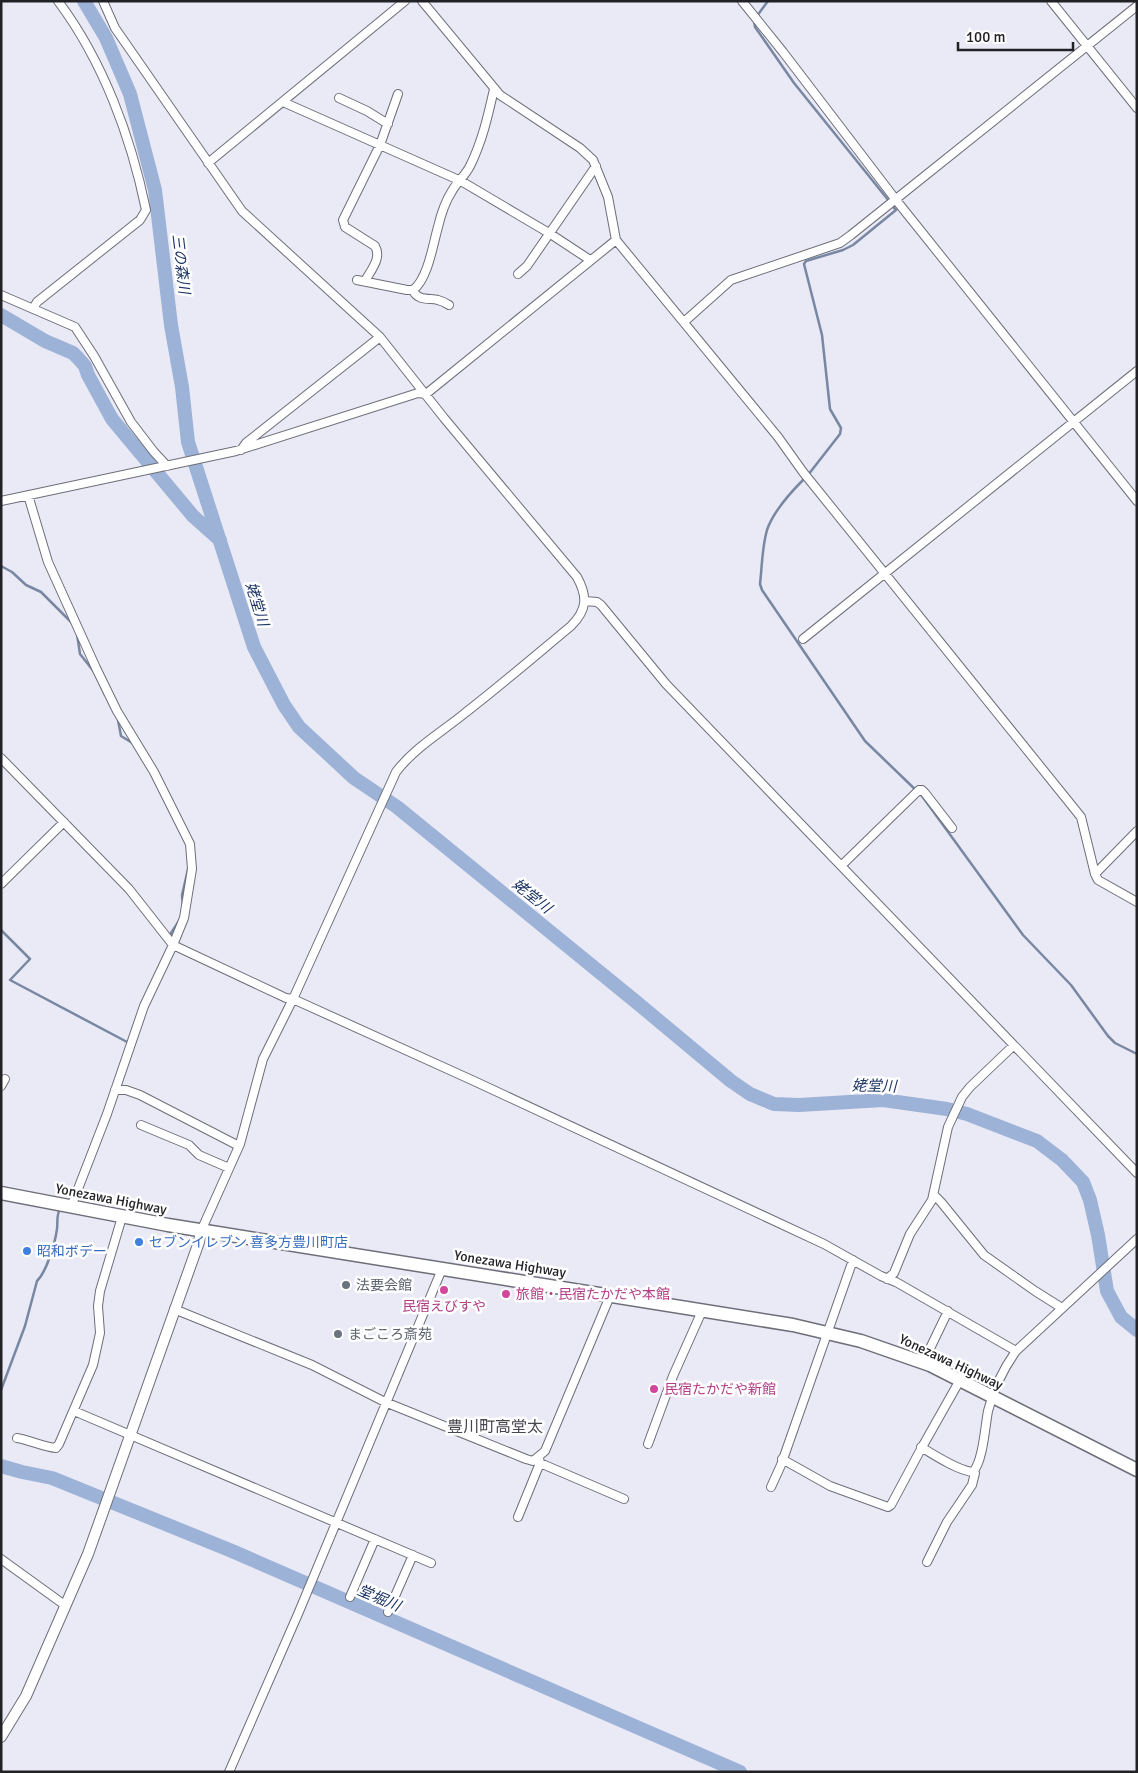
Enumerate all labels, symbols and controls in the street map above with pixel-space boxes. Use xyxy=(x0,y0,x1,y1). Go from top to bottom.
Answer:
scale bar xyxy=(958,20,1073,52)
text: 100 m xyxy=(966,28,1006,46)
water label: 三の森川 xyxy=(168,233,194,297)
water label: 姥堂川 xyxy=(242,580,273,630)
water label: 姥堂川 xyxy=(509,875,557,918)
water label: 姥堂川 xyxy=(851,1077,899,1095)
street label: Yonezawa Highway xyxy=(54,1180,169,1218)
place label: セブンイレブン 喜多方豊川町店 xyxy=(149,1234,348,1251)
marker: セブンイレブン 喜多方豊川町店 xyxy=(133,1236,145,1248)
place label: 昭和ボデー xyxy=(37,1243,107,1260)
marker: 昭和ボデー xyxy=(21,1245,33,1257)
street label: Yonezawa Highway xyxy=(453,1247,568,1281)
place label: 法要会館 xyxy=(356,1277,412,1294)
marker: 法要会館 xyxy=(340,1279,352,1291)
marker: 民宿えびすや xyxy=(438,1284,450,1296)
place label: 旅館・民宿たかだや本館 xyxy=(516,1286,670,1303)
marker: 旅館・民宿たかだや本館 xyxy=(500,1288,512,1300)
place label: 民宿えびすや xyxy=(402,1298,486,1315)
place label: まごころ斎苑 xyxy=(348,1326,432,1343)
marker: まごころ斎苑 xyxy=(332,1328,344,1340)
street label: Yonezawa Highway xyxy=(896,1330,1006,1394)
place label: 民宿たかだや新館 xyxy=(664,1381,776,1398)
marker: 民宿たかだや新館 xyxy=(648,1383,660,1395)
district label: 豊川町高堂太 xyxy=(447,1417,543,1437)
water label: 堂堀川 xyxy=(355,1581,405,1616)

